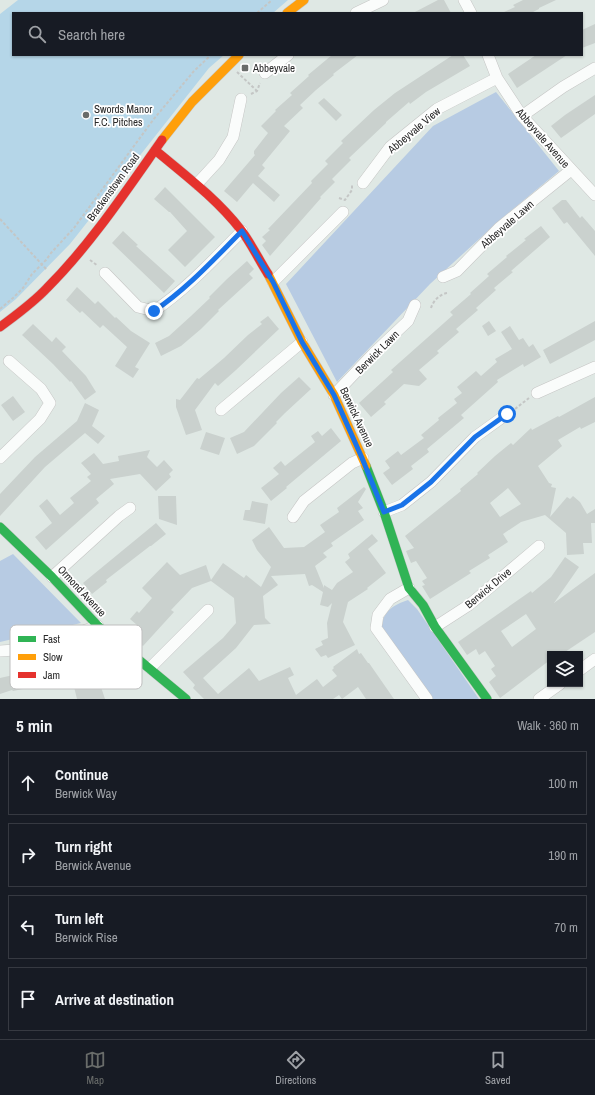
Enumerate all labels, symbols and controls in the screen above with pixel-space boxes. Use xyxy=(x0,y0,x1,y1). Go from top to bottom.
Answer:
search box xyxy=(12,12,583,56)
icon: search xyxy=(26,23,48,45)
text: Search here xyxy=(58,24,125,45)
place label: Abbeyvale xyxy=(252,61,295,75)
marker: Abbeyvale xyxy=(240,63,250,73)
place label: Swords Manor F.C. Pitches xyxy=(94,102,152,129)
street label: Abbeyvale View xyxy=(384,104,444,157)
street label: Abbeyvale Avenue xyxy=(513,105,573,171)
marker: Swords Manor F.C. Pitches xyxy=(81,110,91,120)
street label: Brackenstown Road xyxy=(84,150,142,224)
street label: Abbeyvale Lawn xyxy=(477,197,537,252)
route end xyxy=(145,302,163,320)
street label: Berwick Lawn xyxy=(352,327,402,377)
street label: Berwick Avenue xyxy=(337,385,377,449)
route start xyxy=(498,405,516,423)
street label: Ormond Avenue xyxy=(55,562,109,620)
street label: Berwick Drive xyxy=(462,565,514,611)
legend xyxy=(10,625,142,689)
text: Fast xyxy=(43,632,61,646)
text: Slow xyxy=(43,650,63,664)
map controls xyxy=(547,651,583,687)
button: layers xyxy=(547,651,583,687)
text: Jam xyxy=(43,668,60,682)
text: 5 min xyxy=(16,714,52,737)
text: Walk · 360 m xyxy=(517,717,579,734)
text: Continue xyxy=(55,764,108,785)
icon: ahead xyxy=(17,772,39,794)
text: 100 m xyxy=(548,775,578,792)
text: Berwick Way xyxy=(55,785,117,802)
text: Turn right xyxy=(55,836,112,857)
icon: right xyxy=(17,844,39,866)
text: 190 m xyxy=(548,847,578,864)
text: Berwick Avenue xyxy=(55,857,131,874)
text: Turn left xyxy=(55,908,103,929)
icon: left xyxy=(17,916,39,938)
text: 70 m xyxy=(554,919,578,936)
text: Berwick Rise xyxy=(55,929,118,946)
icon: arrive xyxy=(17,988,39,1010)
text: Arrive at destination xyxy=(55,989,174,1010)
tab: Map xyxy=(84,1049,106,1087)
tab: Directions xyxy=(275,1049,316,1087)
tab: Saved xyxy=(485,1049,511,1087)

